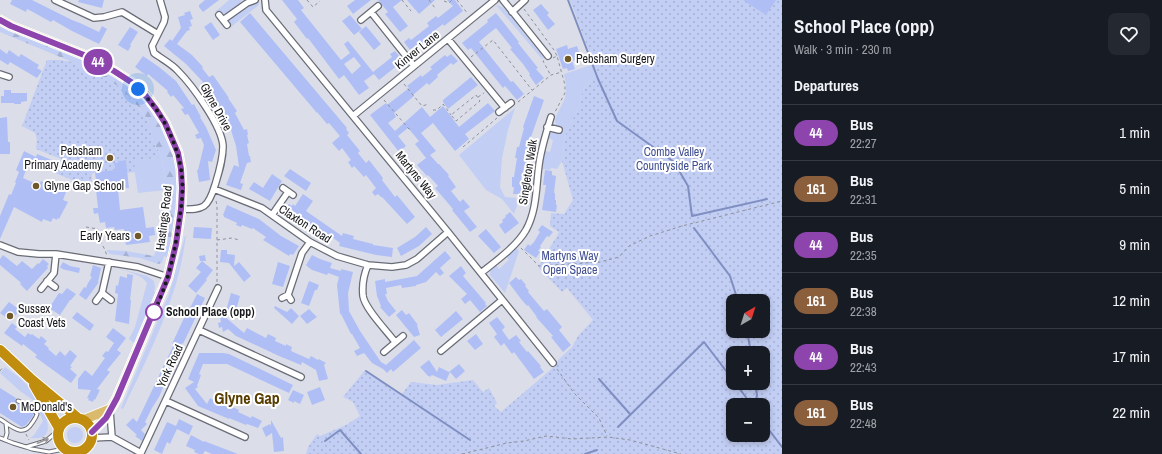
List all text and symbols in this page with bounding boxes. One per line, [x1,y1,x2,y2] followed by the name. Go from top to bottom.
[794,13,934,39] text: School Place (opp)
[1108,13,1150,55] button: heart
[391,27,443,73] street label: Kinver Lane
[794,41,891,58] text: Walk · 3 min · 230 m
[80,49,116,75] line badge: 44
[576,51,655,67] place label: Pebsham Surgery
[92,53,104,71] text: 44
[563,54,573,64] marker: Pebsham Surgery
[794,75,859,96] text: Departures
[128,79,148,99] your location
[196,80,236,134] street label: Glyne Drive
[850,114,873,135] text: Bus
[1119,122,1150,143] text: 1 min
[810,124,822,142] text: 44
[850,135,877,152] text: 22:27
[515,138,541,206] street label: Singleton Walk
[24,143,102,173] place label: Pebsham Primary Academy
[636,144,712,174] park label: Combe Valley Countryside Park
[392,148,440,202] street label: Martyns Way
[105,153,115,163] marker: Pebsham Primary Academy
[850,170,873,191] text: Bus
[44,178,124,194] place label: Glyne Gap School
[1119,178,1150,199] text: 5 min
[806,180,826,198] text: 161
[31,181,41,191] marker: Glyne Gap School
[152,185,176,251] street label: Hastings Road
[850,191,877,208] text: 22:31
[276,201,334,247] street label: Claxton Road
[850,226,873,247] text: Bus
[80,228,130,244] place label: Early Years
[133,231,143,241] marker: Early Years
[1119,234,1150,255] text: 9 min
[810,236,822,254] text: 44
[850,247,877,264] text: 22:35
[541,248,599,278] park label: Martyns Way Open Space
[850,282,873,303] text: Bus
[1112,290,1150,311] text: 12 min
[806,292,826,310] text: 161
[726,294,770,338] north arrow
[726,294,770,442] map controls
[18,301,66,331] place label: Sussex Coast Vets
[145,303,163,321] marker: School Place (opp)
[850,303,877,320] text: 22:38
[166,304,255,320] place label: School Place (opp)
[5,311,15,321] marker: Sussex Coast Vets
[850,338,873,359] text: Bus
[153,342,187,390] street label: York Road
[726,346,770,390] button: +
[1112,346,1150,367] text: 17 min
[810,348,822,366] text: 44
[850,359,877,376] text: 22:43
[214,387,280,409] district label: Glyne Gap
[850,394,873,415] text: Bus
[726,398,770,442] button: −
[21,399,72,415] place label: McDonald's
[8,402,18,412] marker: McDonald's
[1112,402,1150,423] text: 22 min
[806,404,826,422] text: 161
[850,415,877,432] text: 22:48
[37,437,49,444] one-way arrow

